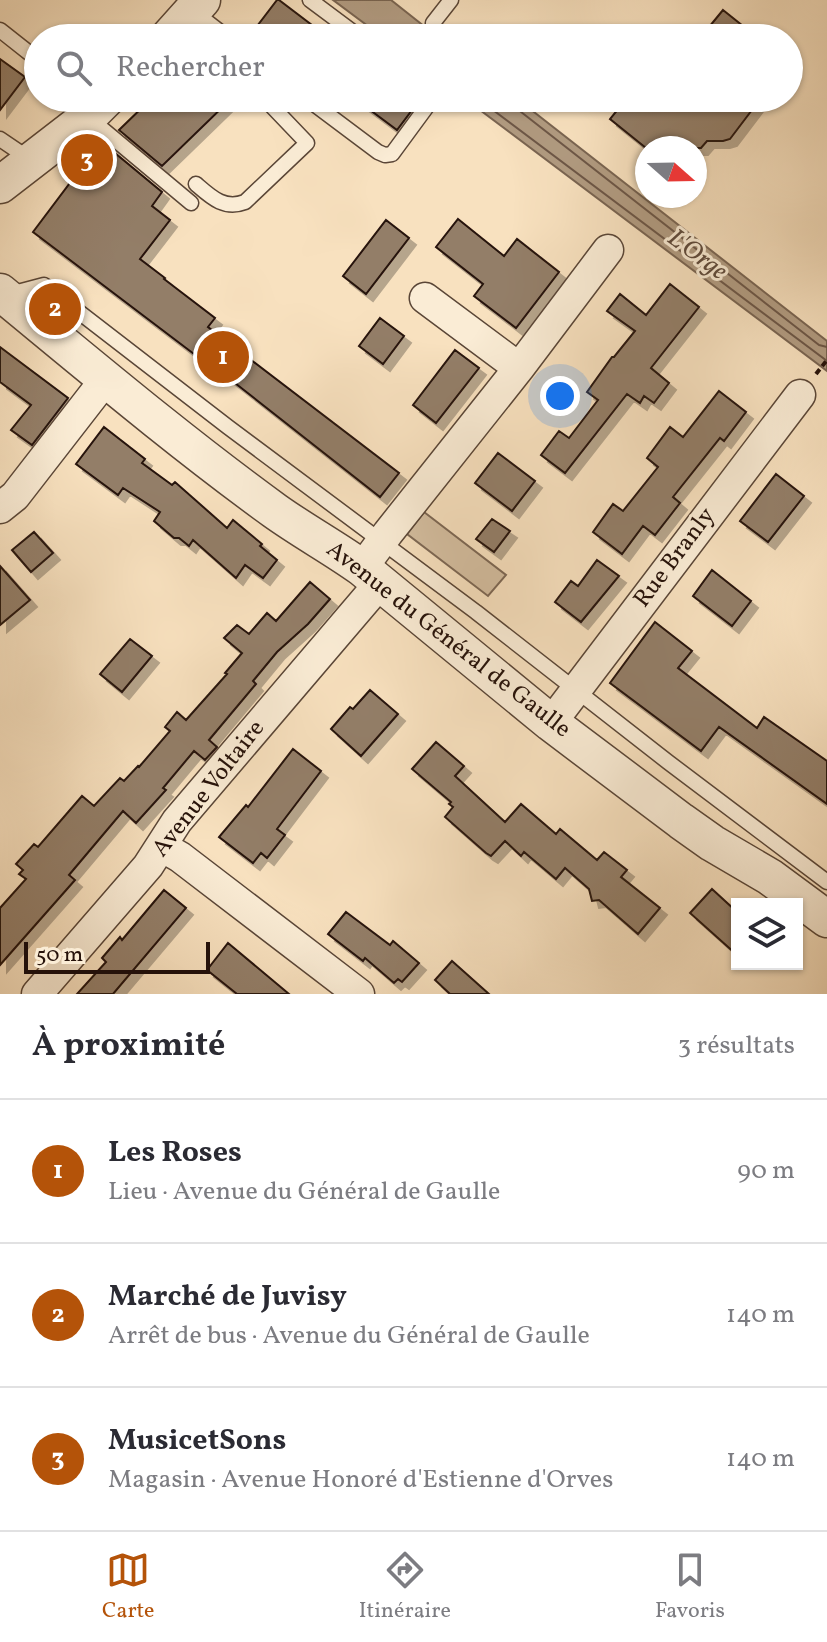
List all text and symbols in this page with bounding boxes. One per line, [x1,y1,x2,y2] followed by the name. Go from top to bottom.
[24,24,803,112] search box
[52,46,96,90] icon: search
[116,47,265,89] text: Rechercher
[61,130,113,190] pin: 3
[635,136,707,208] north arrow
[660,221,735,290] water label: L'Orge
[29,279,81,339] pin: 2
[197,327,249,387] pin: 1
[540,376,580,416] your location
[626,501,724,615] street label: Rue Branly
[318,534,578,746] street label: Avenue du Général de Gaulle
[145,713,273,865] street label: Avenue Voltaire
[731,898,803,970] map controls
[731,898,803,970] button: layers
[24,938,210,974] scale bar
[36,940,83,971] text: 50 m
[32,1023,225,1070] text: À proximité
[678,1028,795,1064] text: 3 résultats
[108,1132,242,1174] text: Les Roses
[53,1153,63,1189] text: 1
[737,1153,795,1189] text: 90 m
[108,1174,500,1210] text: Lieu · Avenue du Général de Gaulle
[108,1276,347,1318] text: Marché de Juvisy
[51,1297,65,1333] text: 2
[726,1297,795,1333] text: 140 m
[108,1318,590,1354] text: Arrêt de bus · Avenue du Général de Gaulle
[108,1420,286,1462] text: MusicetSons
[51,1441,65,1477] text: 3
[726,1441,795,1477] text: 140 m
[108,1462,613,1498] text: Magasin · Avenue Honoré d'Estienne d'Orves
[102,1548,155,1627] tab: Carte
[359,1548,451,1627] tab: Itinéraire
[655,1548,725,1627] tab: Favoris

